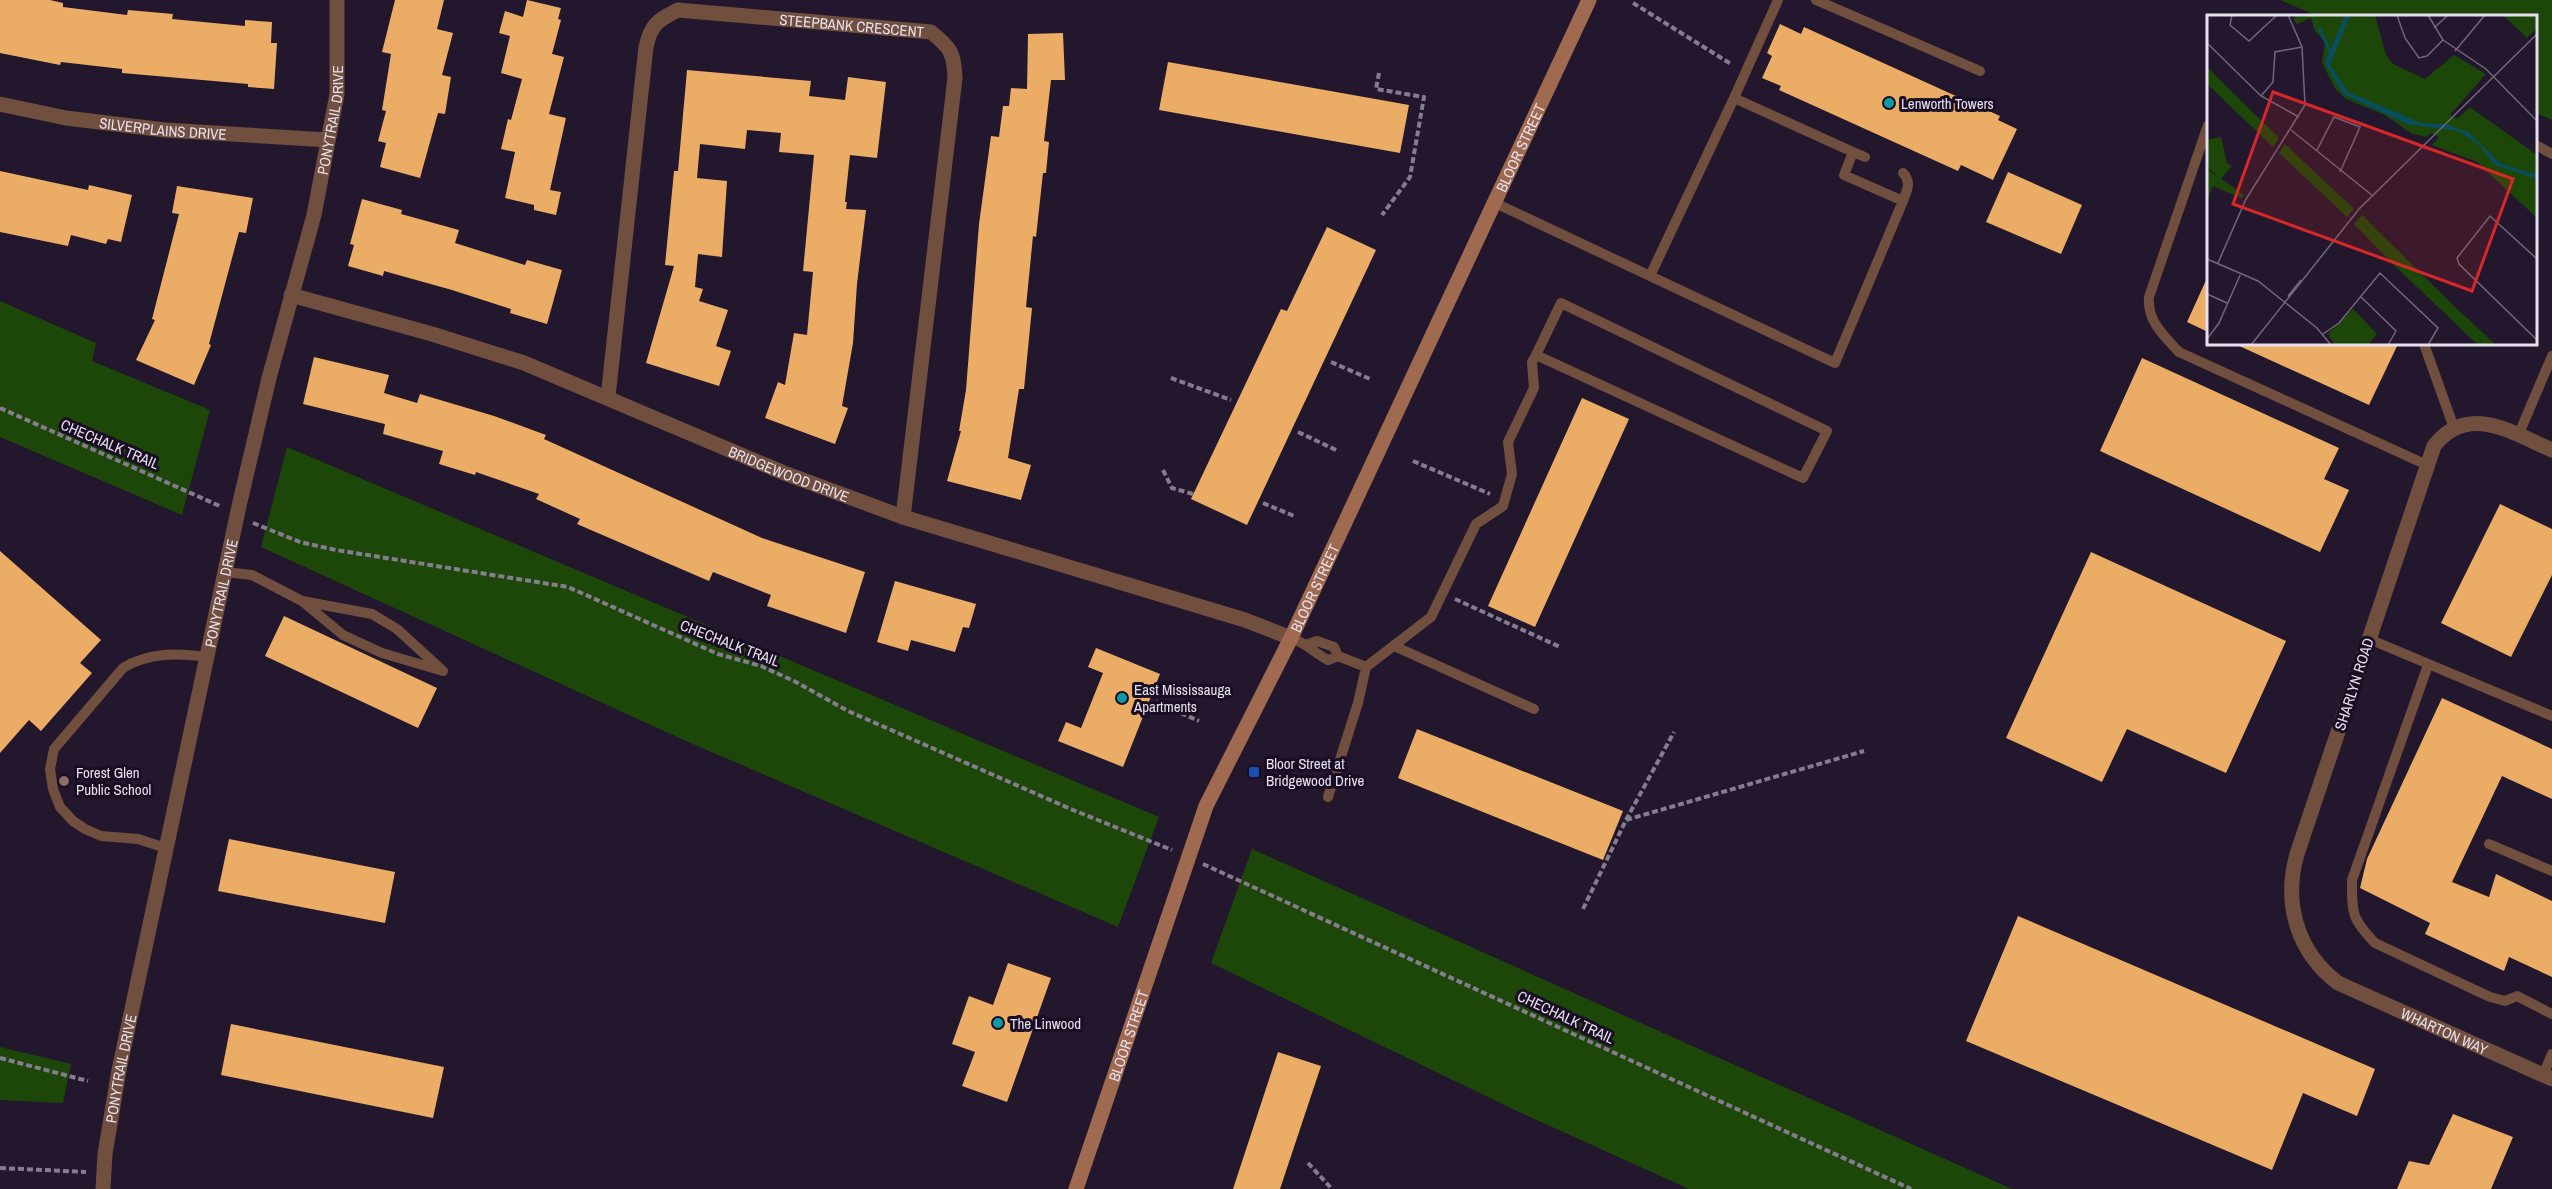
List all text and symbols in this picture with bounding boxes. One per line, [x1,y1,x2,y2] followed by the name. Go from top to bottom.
[779,8,925,42] street label: STEEPBANK CRESCENT
[2207,15,2537,345] inset map
[311,65,348,176] street label: PONYTRAIL DRIVE
[1901,93,1994,114] place label: Lenworth Towers
[1882,96,1896,110] marker: Lenworth Towers
[1490,100,1550,195] street label: BLOOR STREET
[98,112,227,144] street label: SILVERPLAINS DRIVE
[58,414,163,474] street label: CHECHALK TRAIL
[726,440,852,507] street label: BRIDGEWOOD DRIVE
[199,537,242,649] street label: PONYTRAIL DRIVE
[1285,540,1344,635] street label: BLOOR STREET
[677,614,783,672] street label: CHECHALK TRAIL
[2329,635,2379,733] street label: SHARLYN ROAD
[1133,679,1231,717] place label: East Mississauga Apartments
[1115,691,1129,705] marker: East Mississauga Apartments
[1266,753,1365,791] place label: Bloor Street at Bridgewood Drive
[76,762,151,800] place label: Forest Glen Public School
[1247,765,1261,779] marker: Bloor Street at Bridgewood Drive
[57,774,71,788] marker: Forest Glen Public School
[1514,985,1618,1049] street label: CHECHALK TRAIL
[1103,987,1153,1084] street label: BLOOR STREET
[2398,1002,2492,1060] street label: WHARTON WAY
[100,1012,141,1124] street label: PONYTRAIL DRIVE
[1010,1013,1081,1034] place label: The Linwood
[991,1016,1005,1030] marker: The Linwood

